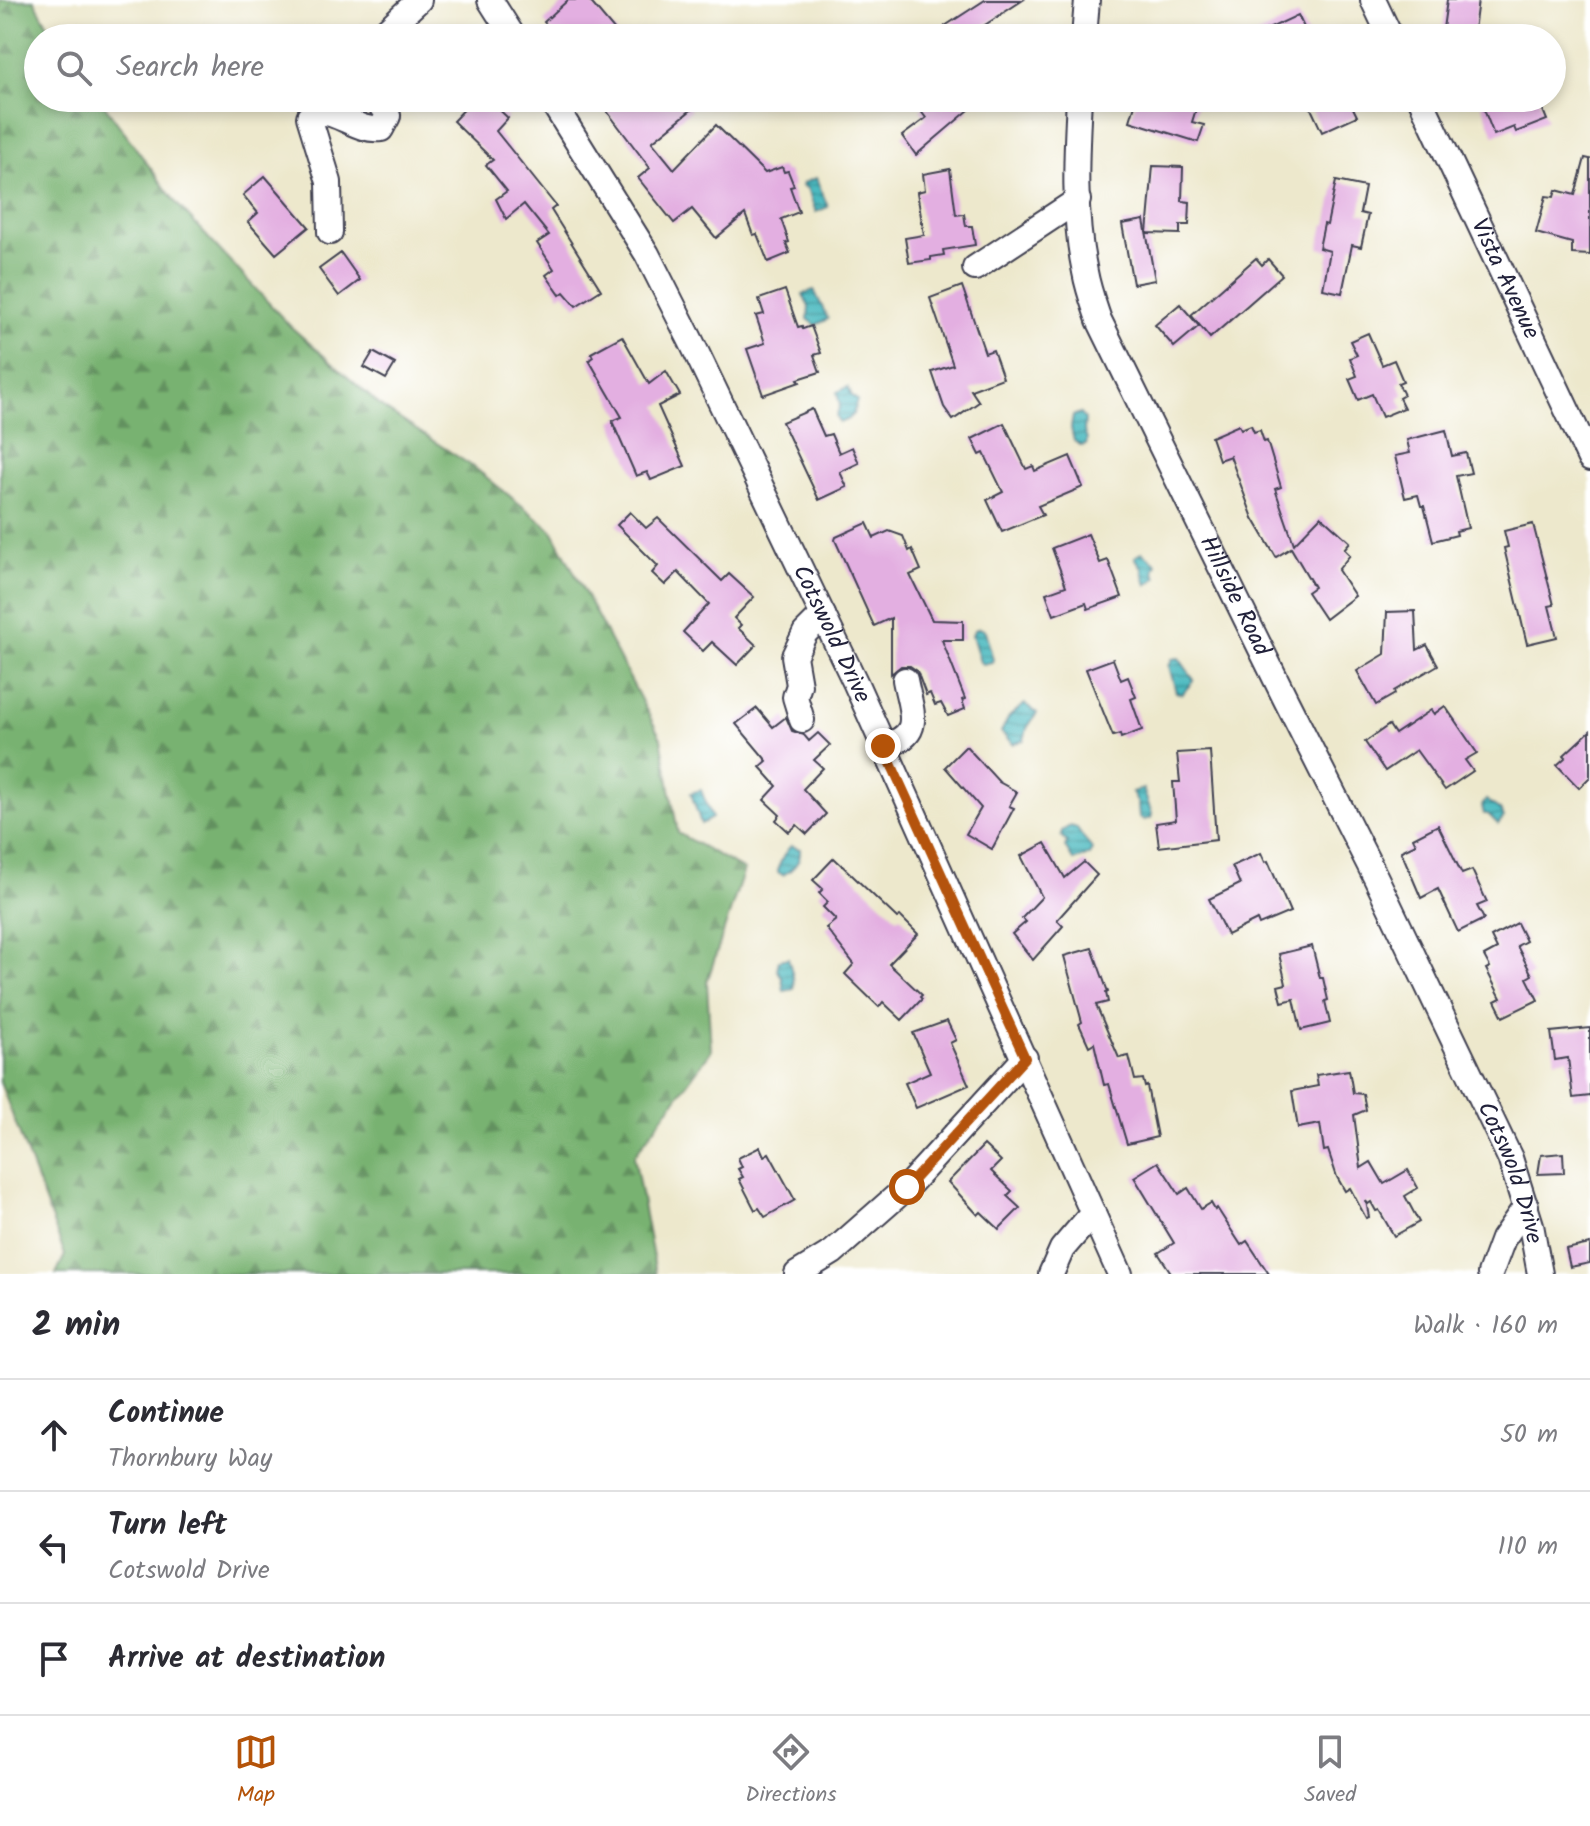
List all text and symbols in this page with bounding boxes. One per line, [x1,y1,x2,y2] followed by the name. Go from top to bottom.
[24,24,1566,112] search box
[116,44,264,92] text: Search here
[52,46,96,90] icon: search
[1460,212,1551,346] street label: Vista Avenue
[1188,529,1281,664] street label: Hillside Road
[782,558,882,709] street label: Cotswold Drive
[865,728,901,764] route end
[1466,1095,1554,1247] street label: Cotswold Drive
[889,1169,925,1205] route start
[32,1299,120,1353] text: 2 min
[1413,1305,1558,1347] text: Walk · 160 m
[108,1390,224,1438] text: Continue
[32,1413,76,1457] icon: ahead
[1500,1414,1558,1456] text: 50 m
[108,1438,272,1480] text: Thornbury Way
[108,1502,227,1550] text: Turn left
[32,1525,76,1569] icon: left
[1498,1526,1558,1568] text: 110 m
[108,1550,270,1592] text: Cotswold Drive
[108,1635,385,1683] text: Arrive at destination
[32,1637,76,1681] icon: arrive
[234,1730,278,1813] tab: Map
[745,1730,837,1813] tab: Directions
[1304,1730,1356,1813] tab: Saved

